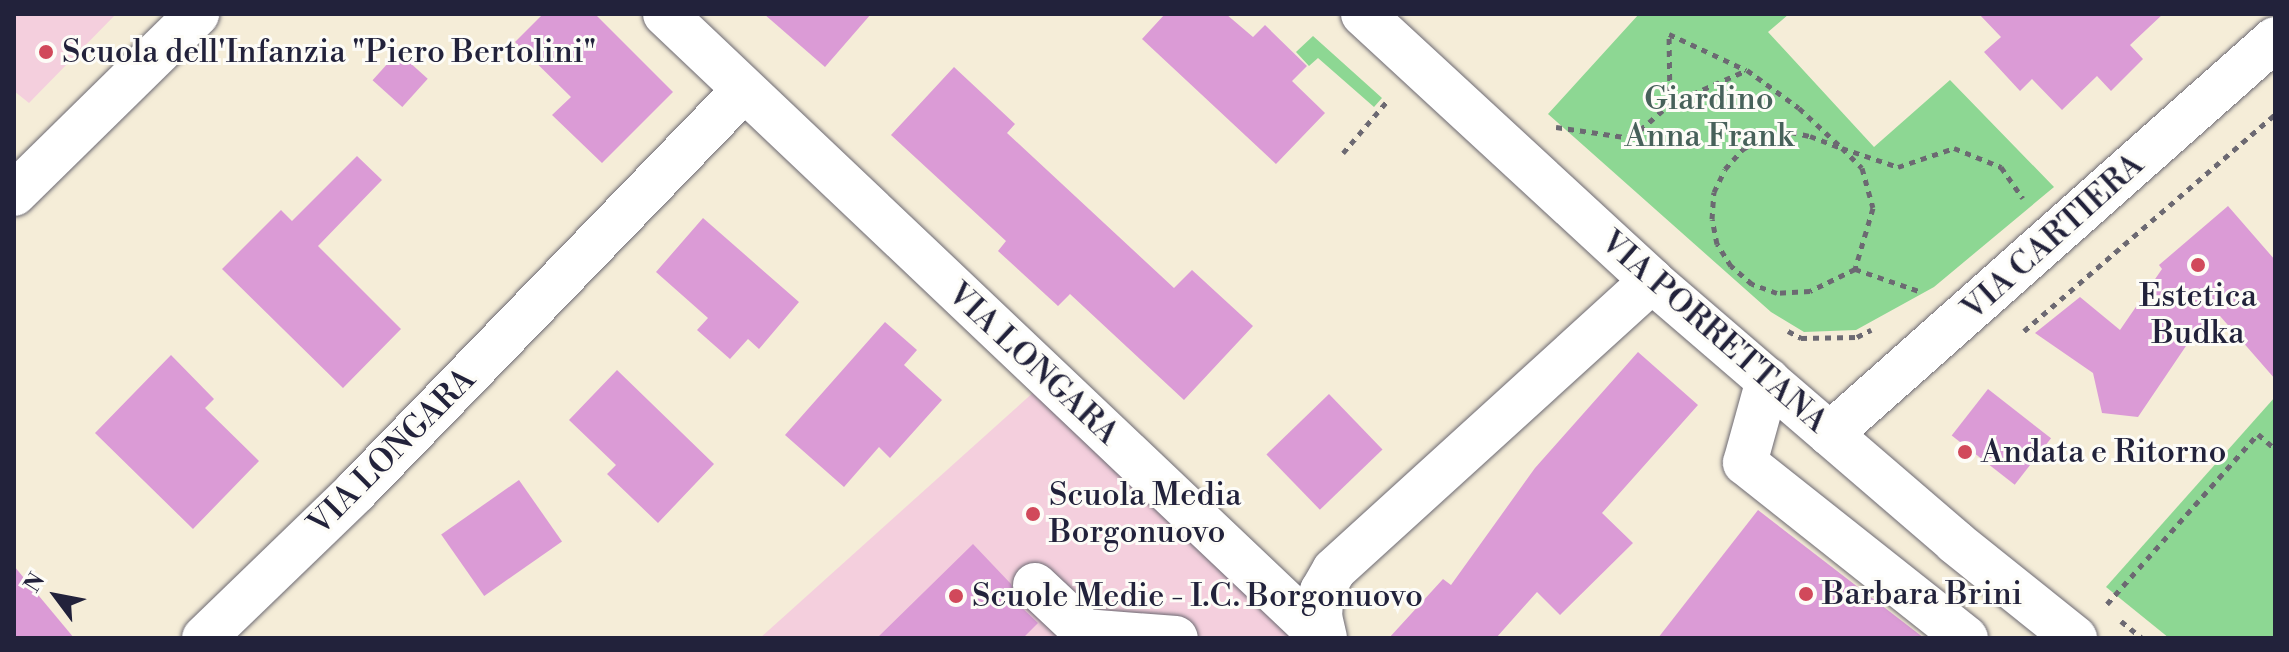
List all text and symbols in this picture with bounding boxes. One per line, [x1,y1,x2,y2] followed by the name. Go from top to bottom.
[62,33,596,71] place label: Scuola dell'Infanzia "Piero Bertolini"
[37,43,55,61] marker: Scuola dell'Infanzia "Piero Bertolini"
[1624,81,1794,156] park label: Giardino Anna Frank
[1954,146,2152,328] street label: VIA CARTIERA
[1593,223,1835,441] street label: VIA PORRETTANA
[2189,256,2207,274] marker: Estetica Budka
[939,275,1127,453] street label: VIA LONGARA
[2139,278,2257,353] place label: Estetica Budka
[301,361,483,543] street label: VIA LONGARA
[1981,433,2226,471] place label: Andata e Ritorno
[1956,443,1974,461] marker: Andata e Ritorno
[1049,477,1241,552] place label: Scuola Media Borgonuovo
[1024,505,1042,523] marker: Scuola Media Borgonuovo
[16,556,96,636] north arrow
[19,568,51,598] text: N
[1822,575,2022,613] place label: Barbara Brini
[972,577,1423,615] place label: Scuole Medie - I.C. Borgonuovo
[1797,585,1815,603] marker: Barbara Brini
[947,587,965,605] marker: Scuole Medie - I.C. Borgonuovo

